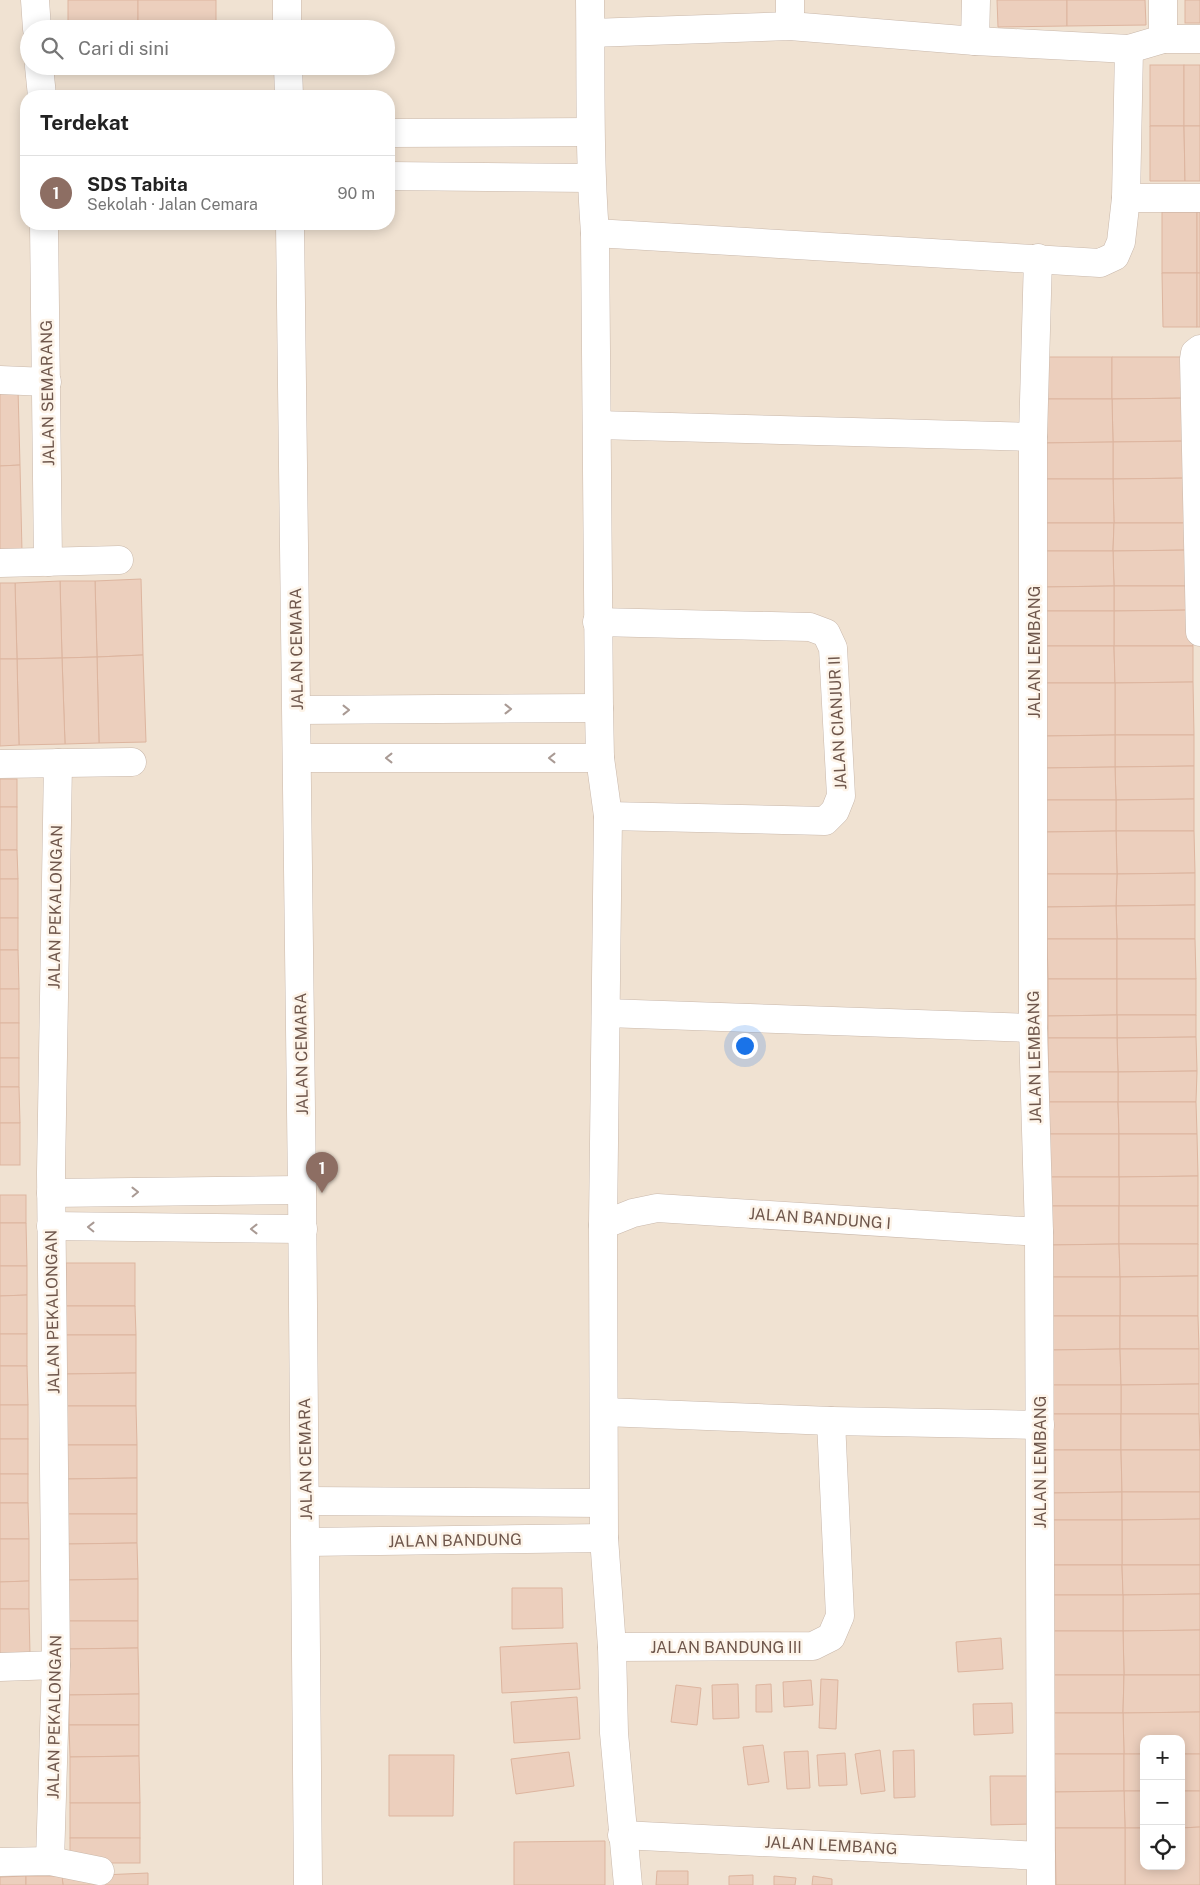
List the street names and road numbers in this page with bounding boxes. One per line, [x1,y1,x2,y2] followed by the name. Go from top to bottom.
[37,320,58,466] street label: JALAN SEMARANG
[1025,585,1044,719] street label: JALAN LEMBANG
[286,588,307,710] street label: JALAN CEMARA
[825,656,850,790] street label: JALAN CIANJUR II
[45,825,66,989] street label: JALAN PEKALONGAN
[1024,990,1045,1124] street label: JALAN LEMBANG
[291,993,312,1115] street label: JALAN CEMARA
[748,1204,892,1233] street label: JALAN BANDUNG I
[42,1230,63,1394] street label: JALAN PEKALONGAN
[1031,1395,1050,1529] street label: JALAN LEMBANG
[295,1398,316,1520] street label: JALAN CEMARA
[388,1530,522,1551] street label: JALAN BANDUNG
[44,1635,65,1799] street label: JALAN PEKALONGAN
[650,1638,802,1657] street label: JALAN BANDUNG III
[764,1833,898,1858] street label: JALAN LEMBANG

